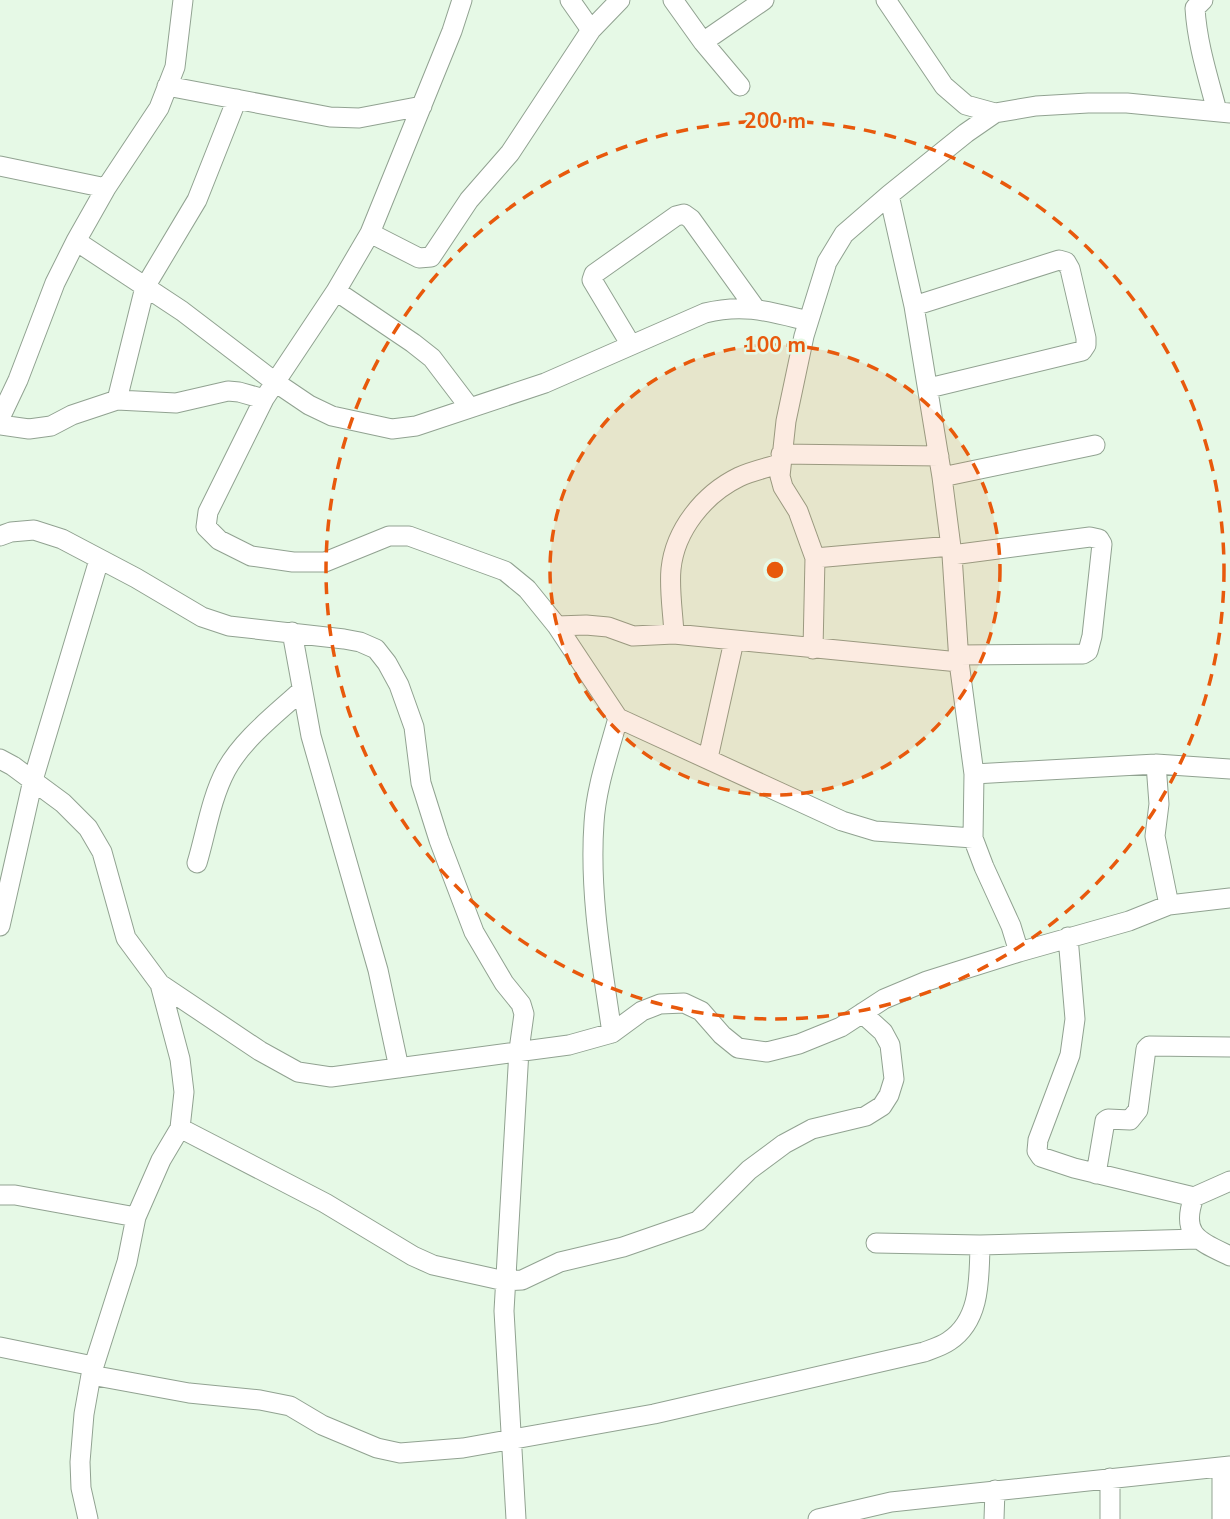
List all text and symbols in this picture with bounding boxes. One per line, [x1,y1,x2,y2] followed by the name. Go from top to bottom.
[744,107,806,135] text: 200 m
[744,331,806,359] text: 100 m
[763,558,787,582] centre of rings

